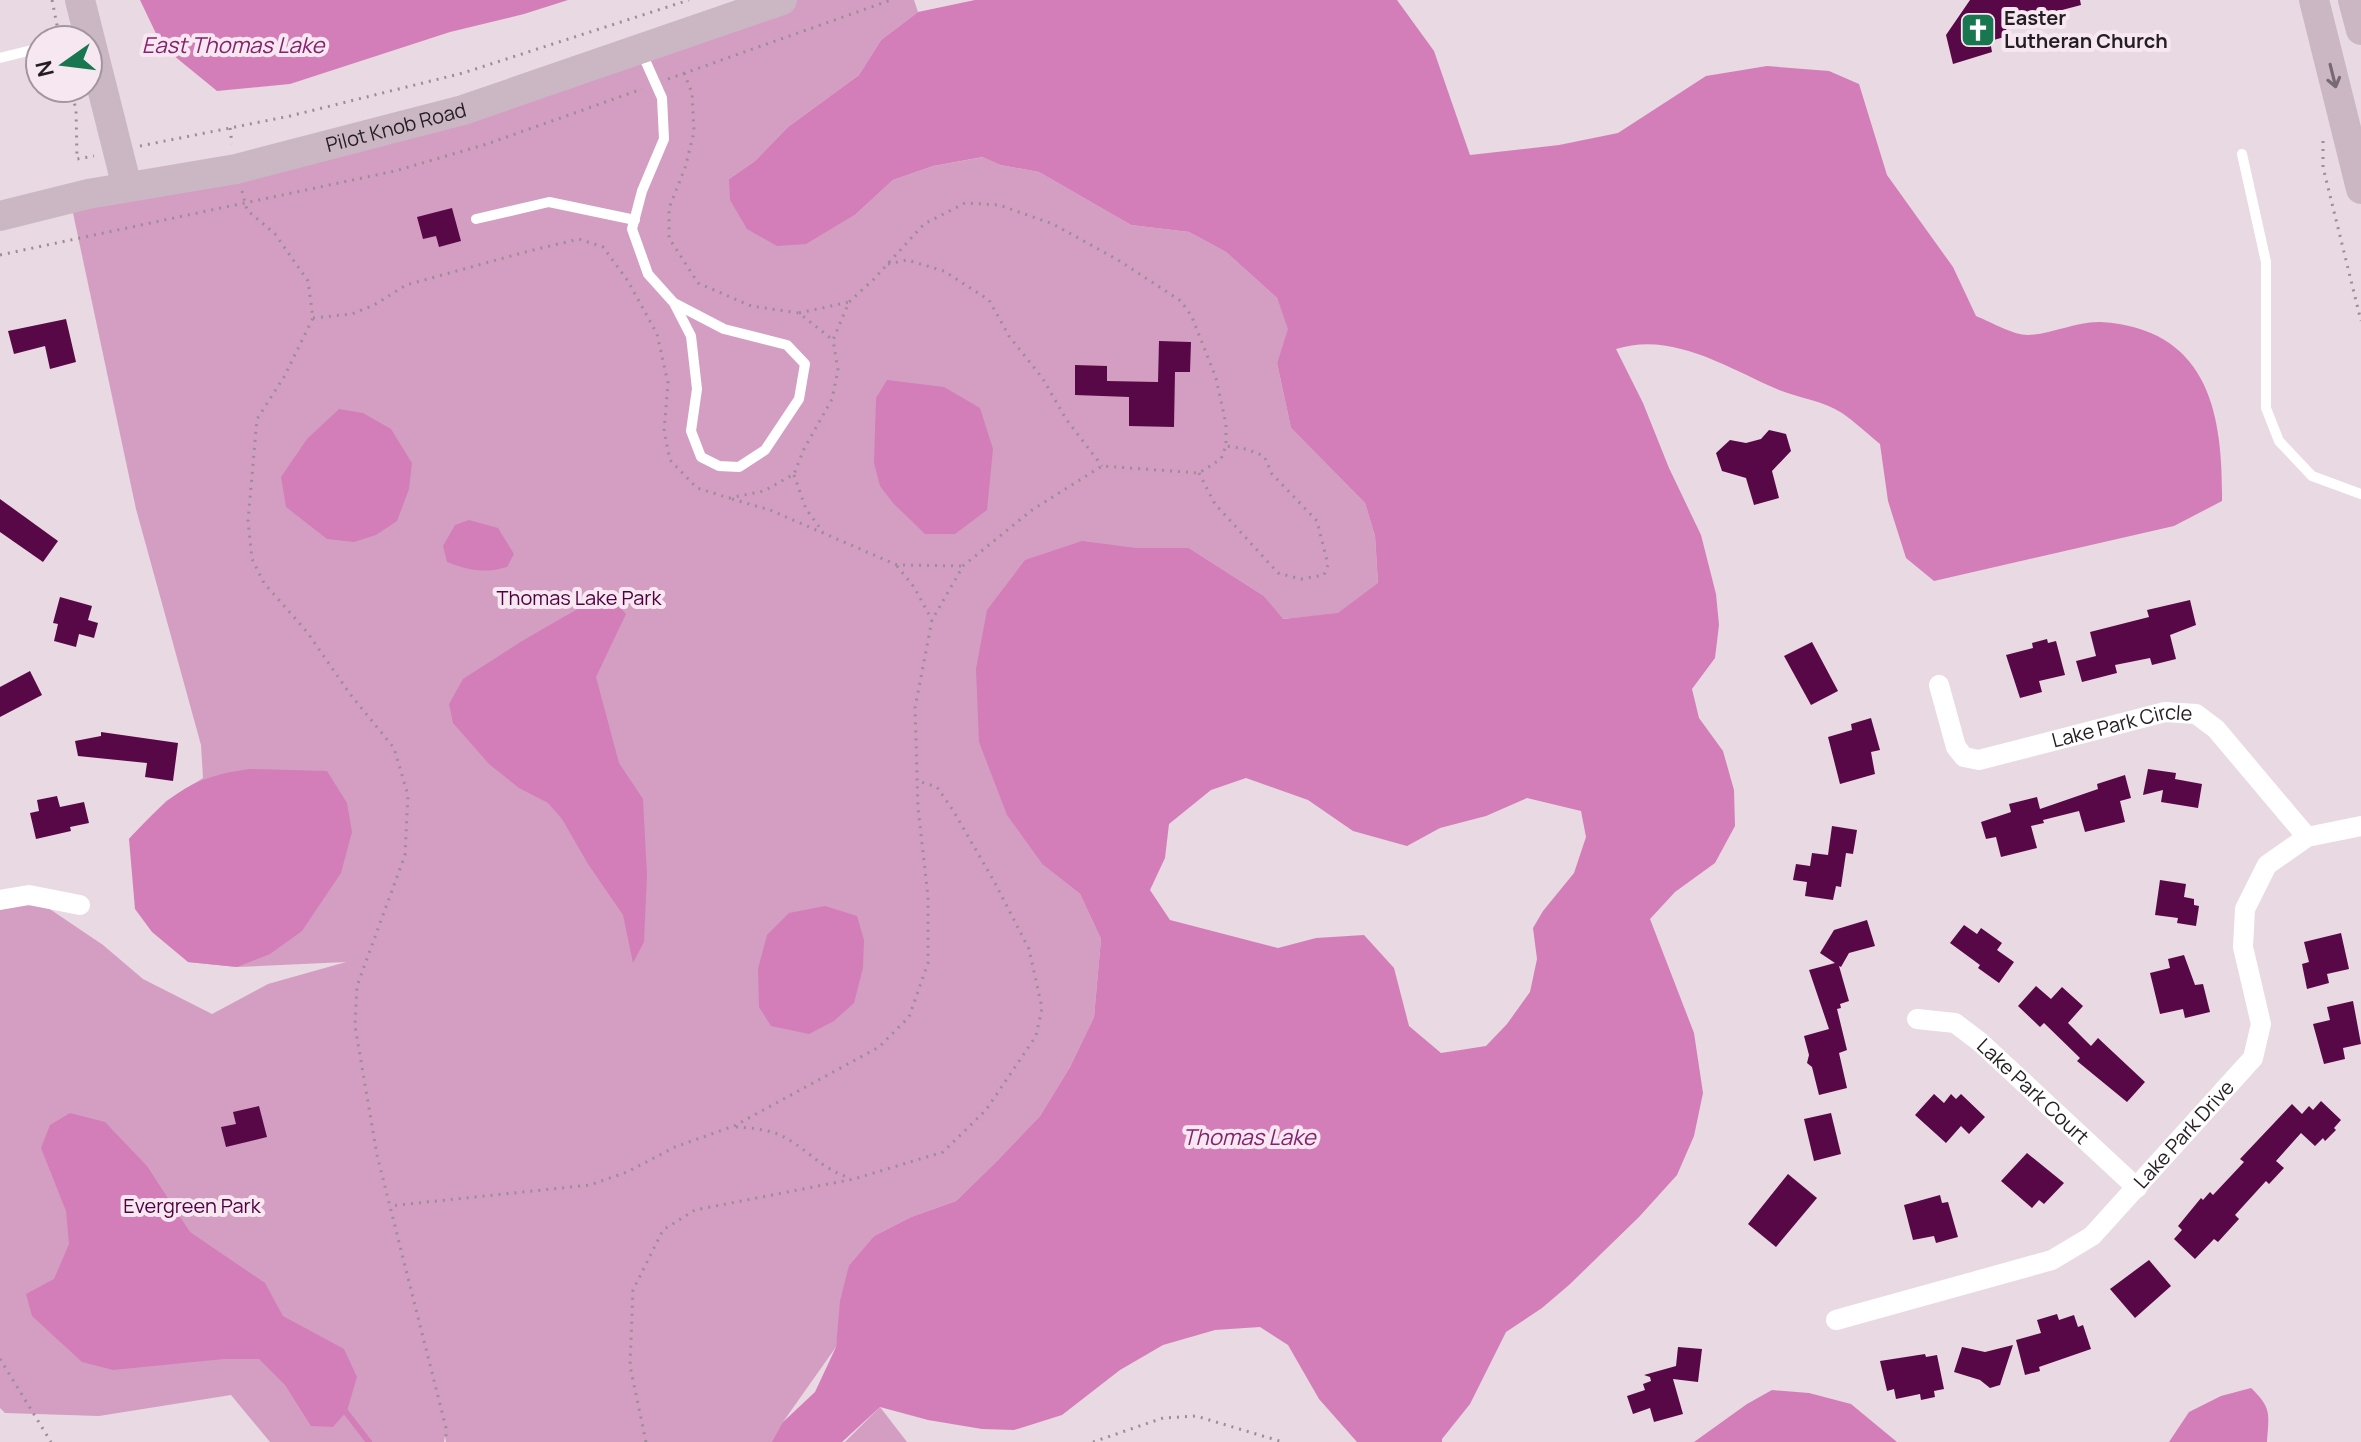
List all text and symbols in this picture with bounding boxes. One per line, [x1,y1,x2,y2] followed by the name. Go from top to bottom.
[2004,4,2168,54] place label: Easter Lutheran Church
[1959,11,1997,49] church icon: Easter Lutheran Church
[24,24,104,104] north arrow
[142,30,325,60] water label: East Thomas Lake
[28,58,61,80] text: N
[2326,62,2341,88] one-way arrow
[323,96,469,158] street label: Pilot Knob Road
[497,584,662,611] park label: Thomas Lake Park
[2049,698,2193,754] street label: Lake Park Circle
[1971,1032,2095,1150] street label: Lake Park Court
[2128,1074,2240,1194] street label: Lake Park Drive
[1182,1122,1317,1152] water label: Thomas Lake
[123,1192,262,1219] park label: Evergreen Park

